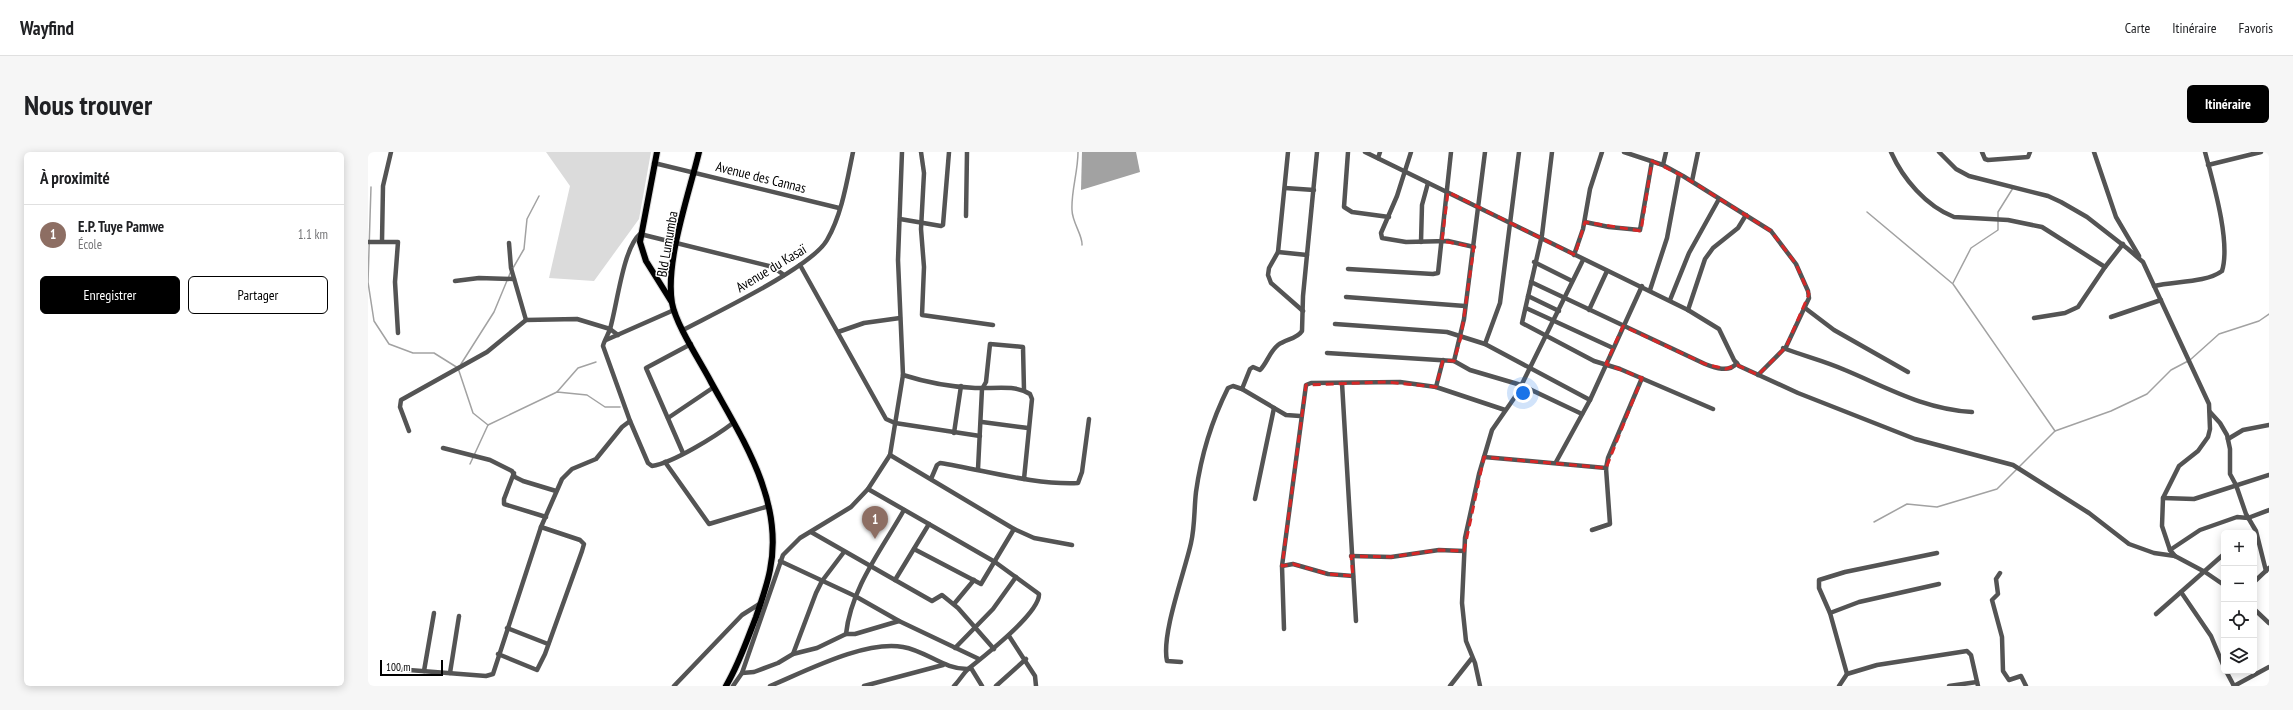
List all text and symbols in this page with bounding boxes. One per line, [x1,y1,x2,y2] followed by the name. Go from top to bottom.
[20,16,74,40] text: Wayfind
[2125,19,2150,37] text: Carte
[2172,19,2217,37] text: Itinéraire
[2239,19,2273,37] text: Favoris
[2187,85,2269,123] button: Itinéraire
[24,86,152,123] text: Nous trouver
[714,157,808,197] street label: Avenue des Cannas
[40,167,110,189] text: À proximité
[652,210,682,278] street label: Bld Lumumba
[78,217,164,236] text: E.P. Tuye Pamwe
[50,226,56,243] text: 1
[298,226,328,243] text: 1.1 km
[78,236,102,253] text: École
[732,239,810,296] street label: Avenue du Kasaï
[40,276,180,314] button: Enregistrer
[188,276,328,314] button: Partager
[1513,383,1533,403] your location
[862,506,888,539] pin: 1
[2221,530,2257,674] map controls
[2221,530,2257,566] button: +
[2221,566,2257,602] button: −
[2221,602,2257,638] button: locate
[2221,638,2257,674] button: layers
[380,658,443,677] scale bar
[386,660,410,674] text: 100 m

